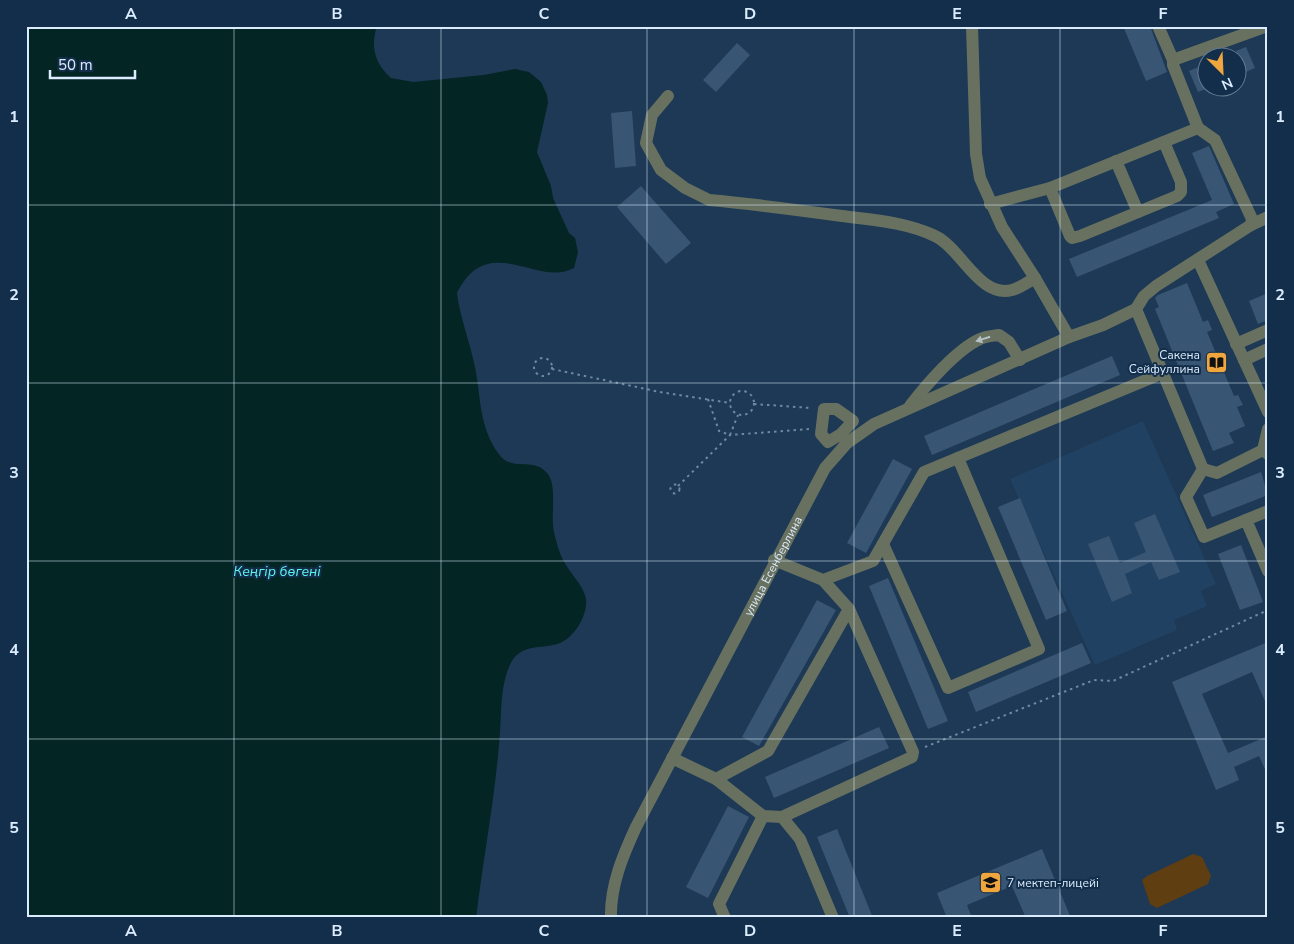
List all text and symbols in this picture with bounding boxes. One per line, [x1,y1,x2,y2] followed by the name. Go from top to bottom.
[125,3,137,25] text: A
[331,3,343,25] text: B
[539,3,550,25] text: C
[744,3,756,25] text: D
[952,3,962,25] text: E
[1159,3,1168,25] text: F
[50,48,135,80] scale bar
[1196,48,1246,98] north arrow
[58,55,93,75] text: 50 m
[1218,73,1236,94] text: N
[9,106,19,128] text: 1
[1275,106,1285,128] text: 1
[9,284,19,306] text: 2
[1275,284,1285,306] text: 2
[976,336,991,344] one-way arrow
[1129,347,1200,377] place label: Сакена Сейфуллина
[1204,350,1228,374] library icon: Сакена Сейфуллина
[9,462,19,484] text: 3
[1275,462,1285,484] text: 3
[740,514,806,619] street label: улица Есенберлина
[233,562,321,581] water label: Кеңгір бөгені
[9,639,19,661] text: 4
[1275,639,1285,661] text: 4
[9,817,19,839] text: 5
[1275,817,1285,839] text: 5
[979,871,1003,895] school or university icon: 7 мектеп-лицейі
[1007,875,1099,891] place label: 7 мектеп-лицейі
[125,920,137,942] text: A
[331,920,343,942] text: B
[539,920,550,942] text: C
[744,920,756,942] text: D
[952,920,962,942] text: E
[1159,920,1168,942] text: F

